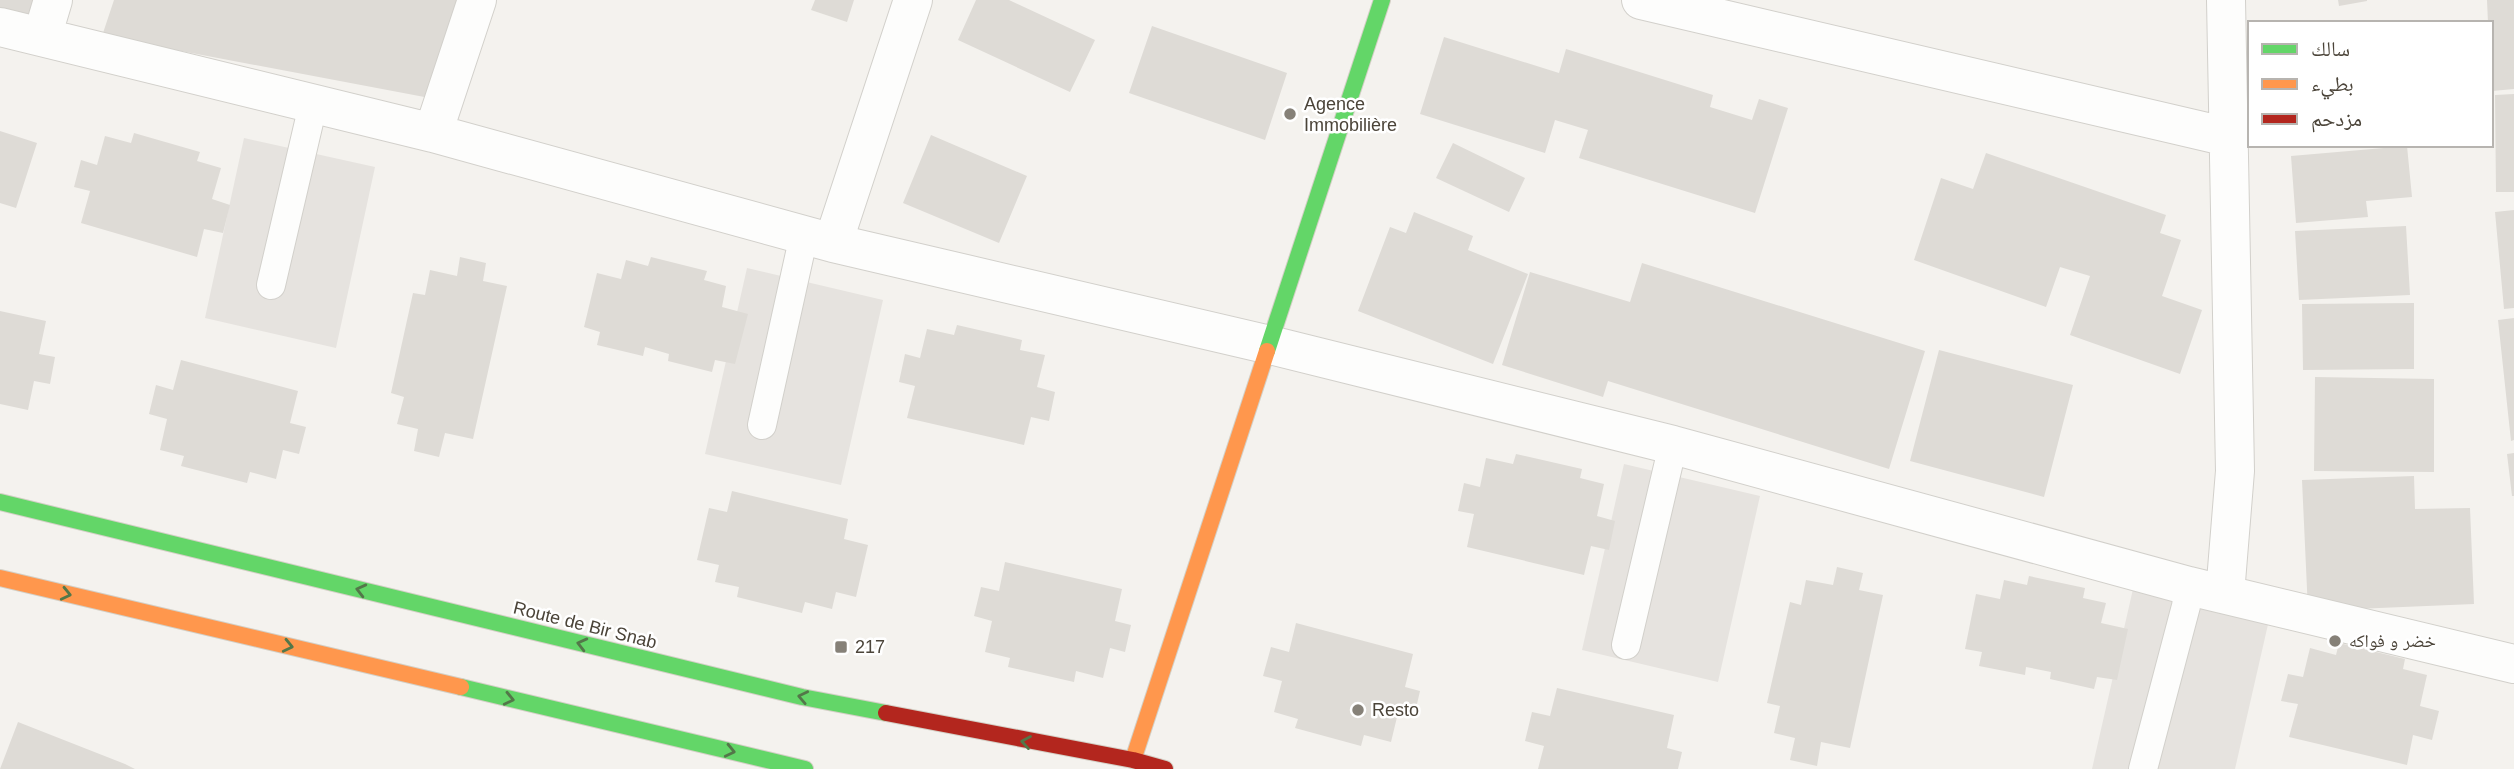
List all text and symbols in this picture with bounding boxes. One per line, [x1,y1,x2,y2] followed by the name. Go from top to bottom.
[2248,21,2493,147] legend
[2311,37,2350,60] text: سالك
[2311,72,2354,100] text: بطيء
[1304,94,1397,135] place label: Agence Immobilière
[1282,106,1298,122] marker: Agence Immobilière
[2311,107,2362,133] text: مزدحم
[355,584,367,598] one-way arrow
[60,585,72,600] one-way arrow
[511,598,659,652] street label: Route de Bir Snab
[2349,631,2436,651] place label: خضر و فواكه
[2327,633,2343,649] marker: خضر و فواكه
[855,637,885,657] place label: 217
[282,638,294,652] one-way arrow
[576,638,588,652] one-way arrow
[833,639,849,655] marker: 217
[503,691,515,705] one-way arrow
[797,691,809,706] one-way arrow
[1372,700,1419,720] place label: Resto
[1350,702,1366,718] marker: Resto
[1020,735,1032,750] one-way arrow
[724,743,736,757] one-way arrow

